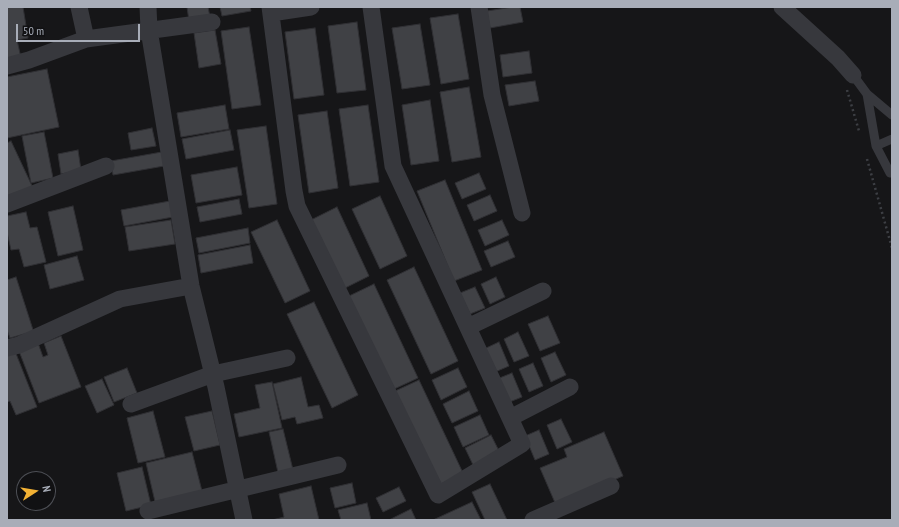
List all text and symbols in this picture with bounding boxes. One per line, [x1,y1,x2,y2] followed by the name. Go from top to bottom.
[18,16,142,42] scale bar
[23,23,44,38] text: 50 m
[16,471,56,511] north arrow
[39,484,54,493] text: N

